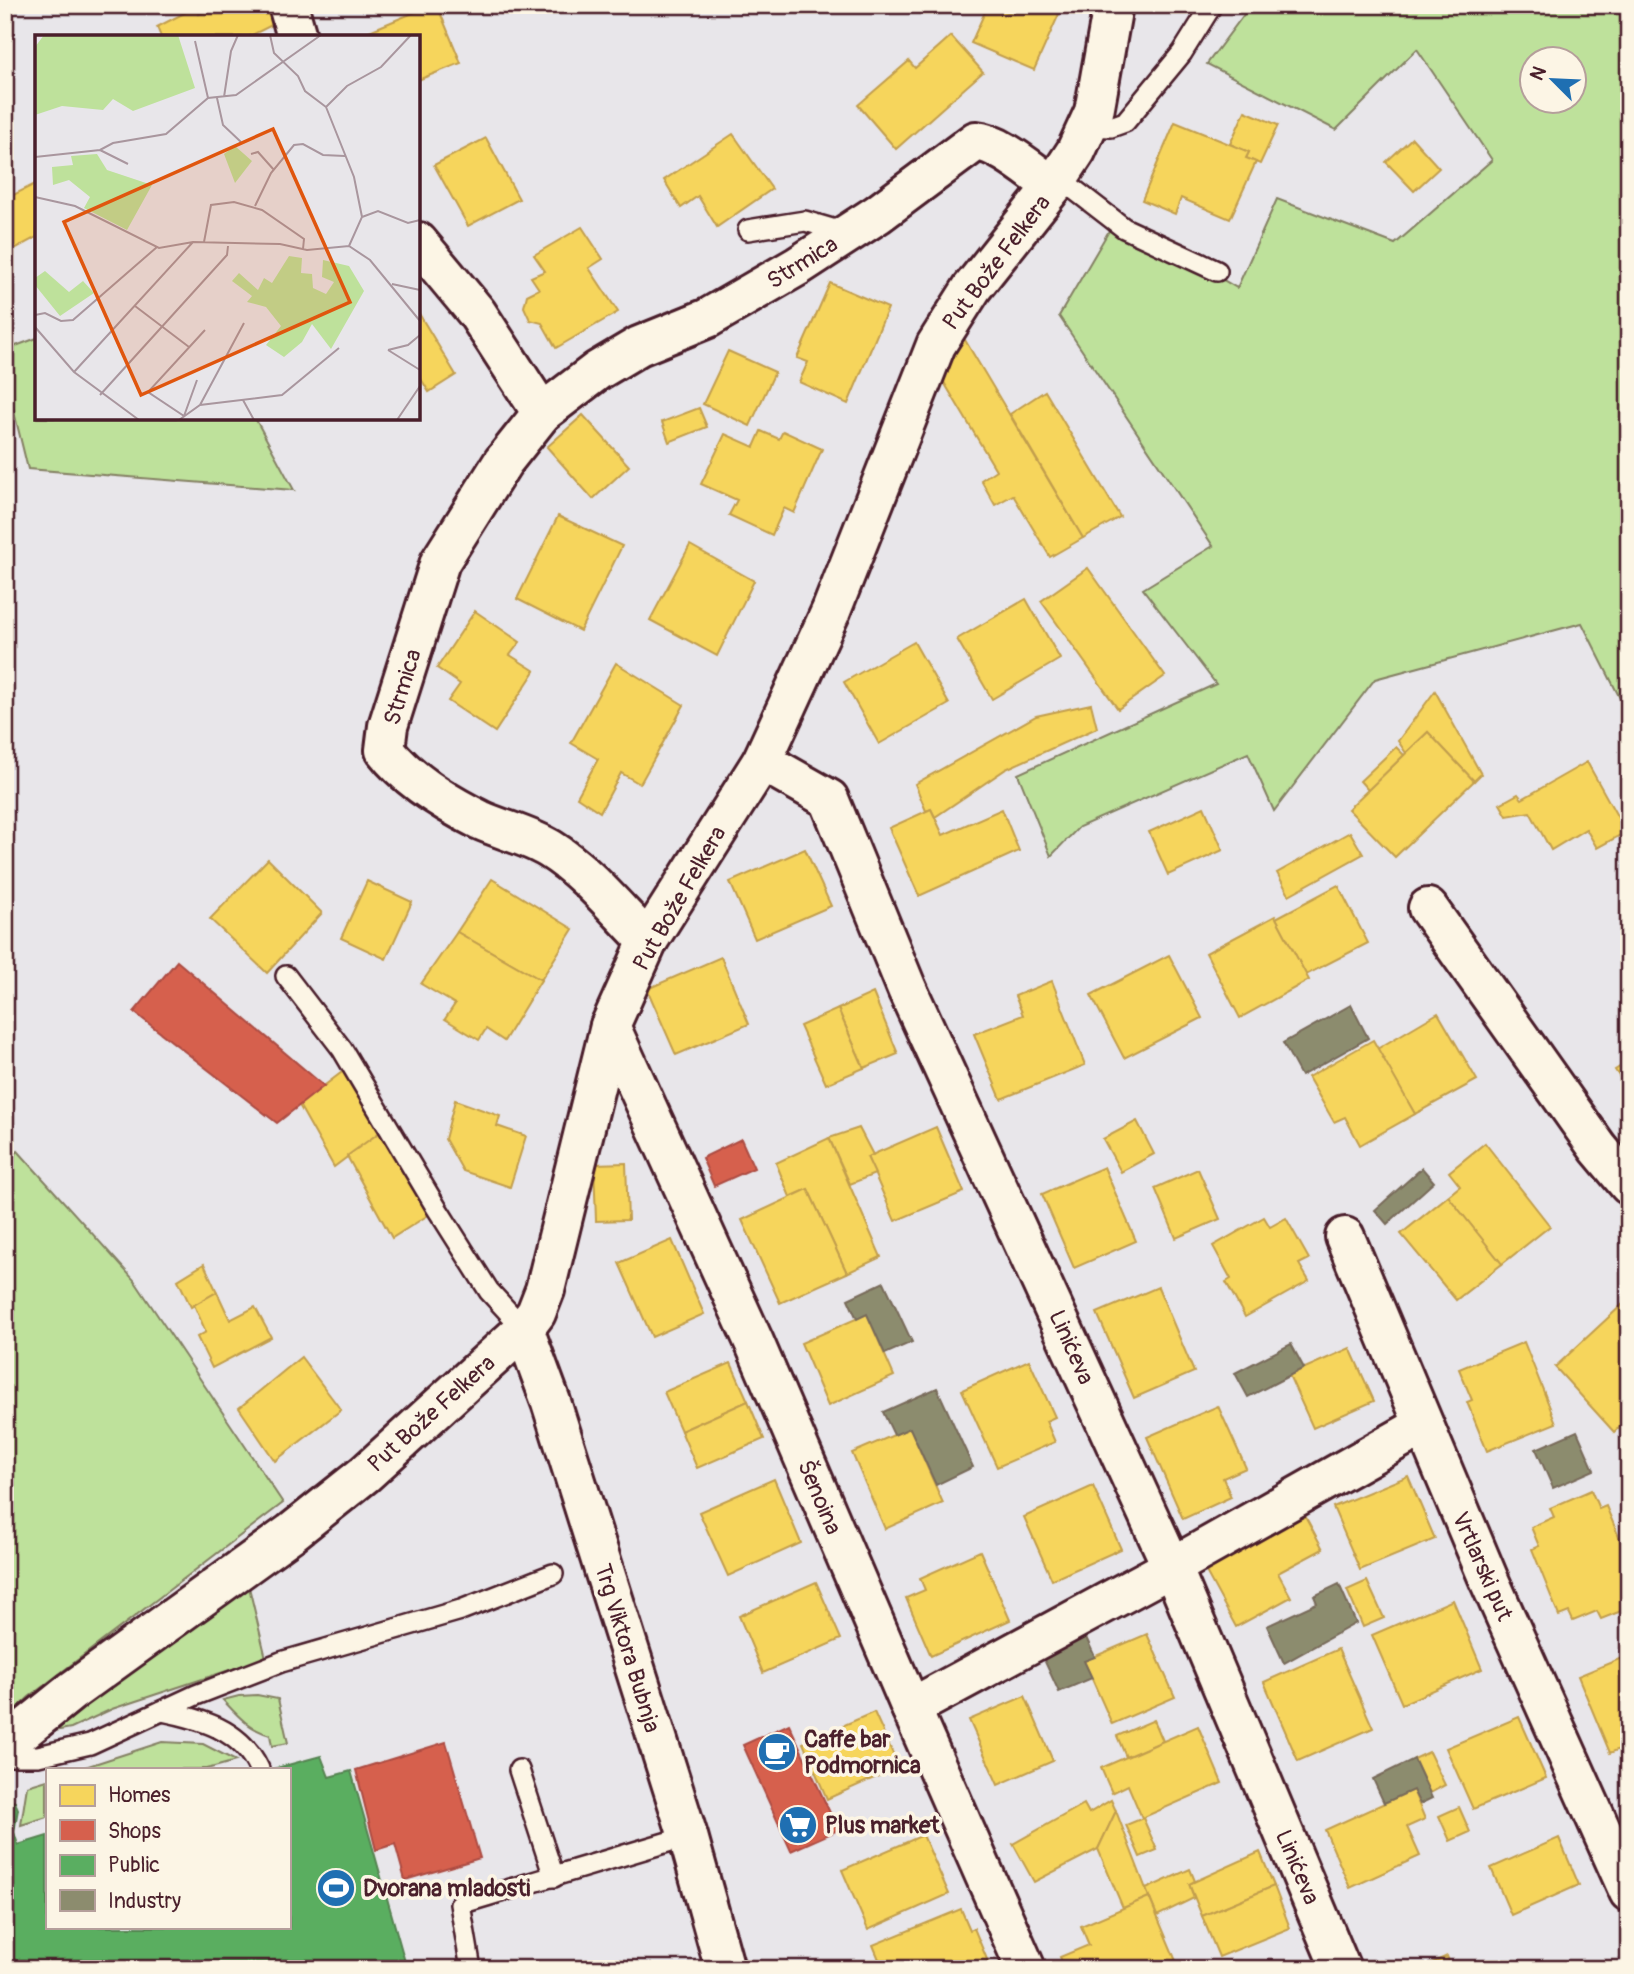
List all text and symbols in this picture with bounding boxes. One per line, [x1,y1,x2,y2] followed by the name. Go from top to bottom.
[35,35,420,420] inset map
[1518,46,1588,116] north arrow
[1525,63,1552,84] text: N
[936,189,1057,336] street label: Put Bože Felkera
[762,230,843,295] street label: Strmica
[377,646,428,729] street label: Strmica
[626,821,732,976] street label: Put Bože Felkera
[1042,1306,1101,1389] street label: Linićeva
[361,1348,501,1478] street label: Put Bože Felkera
[791,1455,849,1539] street label: Šenoina
[1446,1507,1520,1626] street label: Vrtlarski put
[588,1560,667,1736] street label: Trg Viktora Bubnja
[804,1725,921,1780] place label: Caffe bar Podmornica
[756,1731,798,1773] cafe icon: Caffe bar Podmornica
[46,1768,290,1928] legend
[108,1782,171,1809] text: Homes
[777,1804,819,1846] supermarket icon: Plus market
[825,1811,940,1840] place label: Plus market
[108,1818,161,1845] text: Shops
[1269,1826,1326,1909] street label: Linićeva
[108,1852,160,1879] text: Public
[315,1867,357,1909] sports icon: Dvorana mladosti
[363,1874,530,1903] place label: Dvorana mladosti
[108,1888,181,1915] text: Industry

